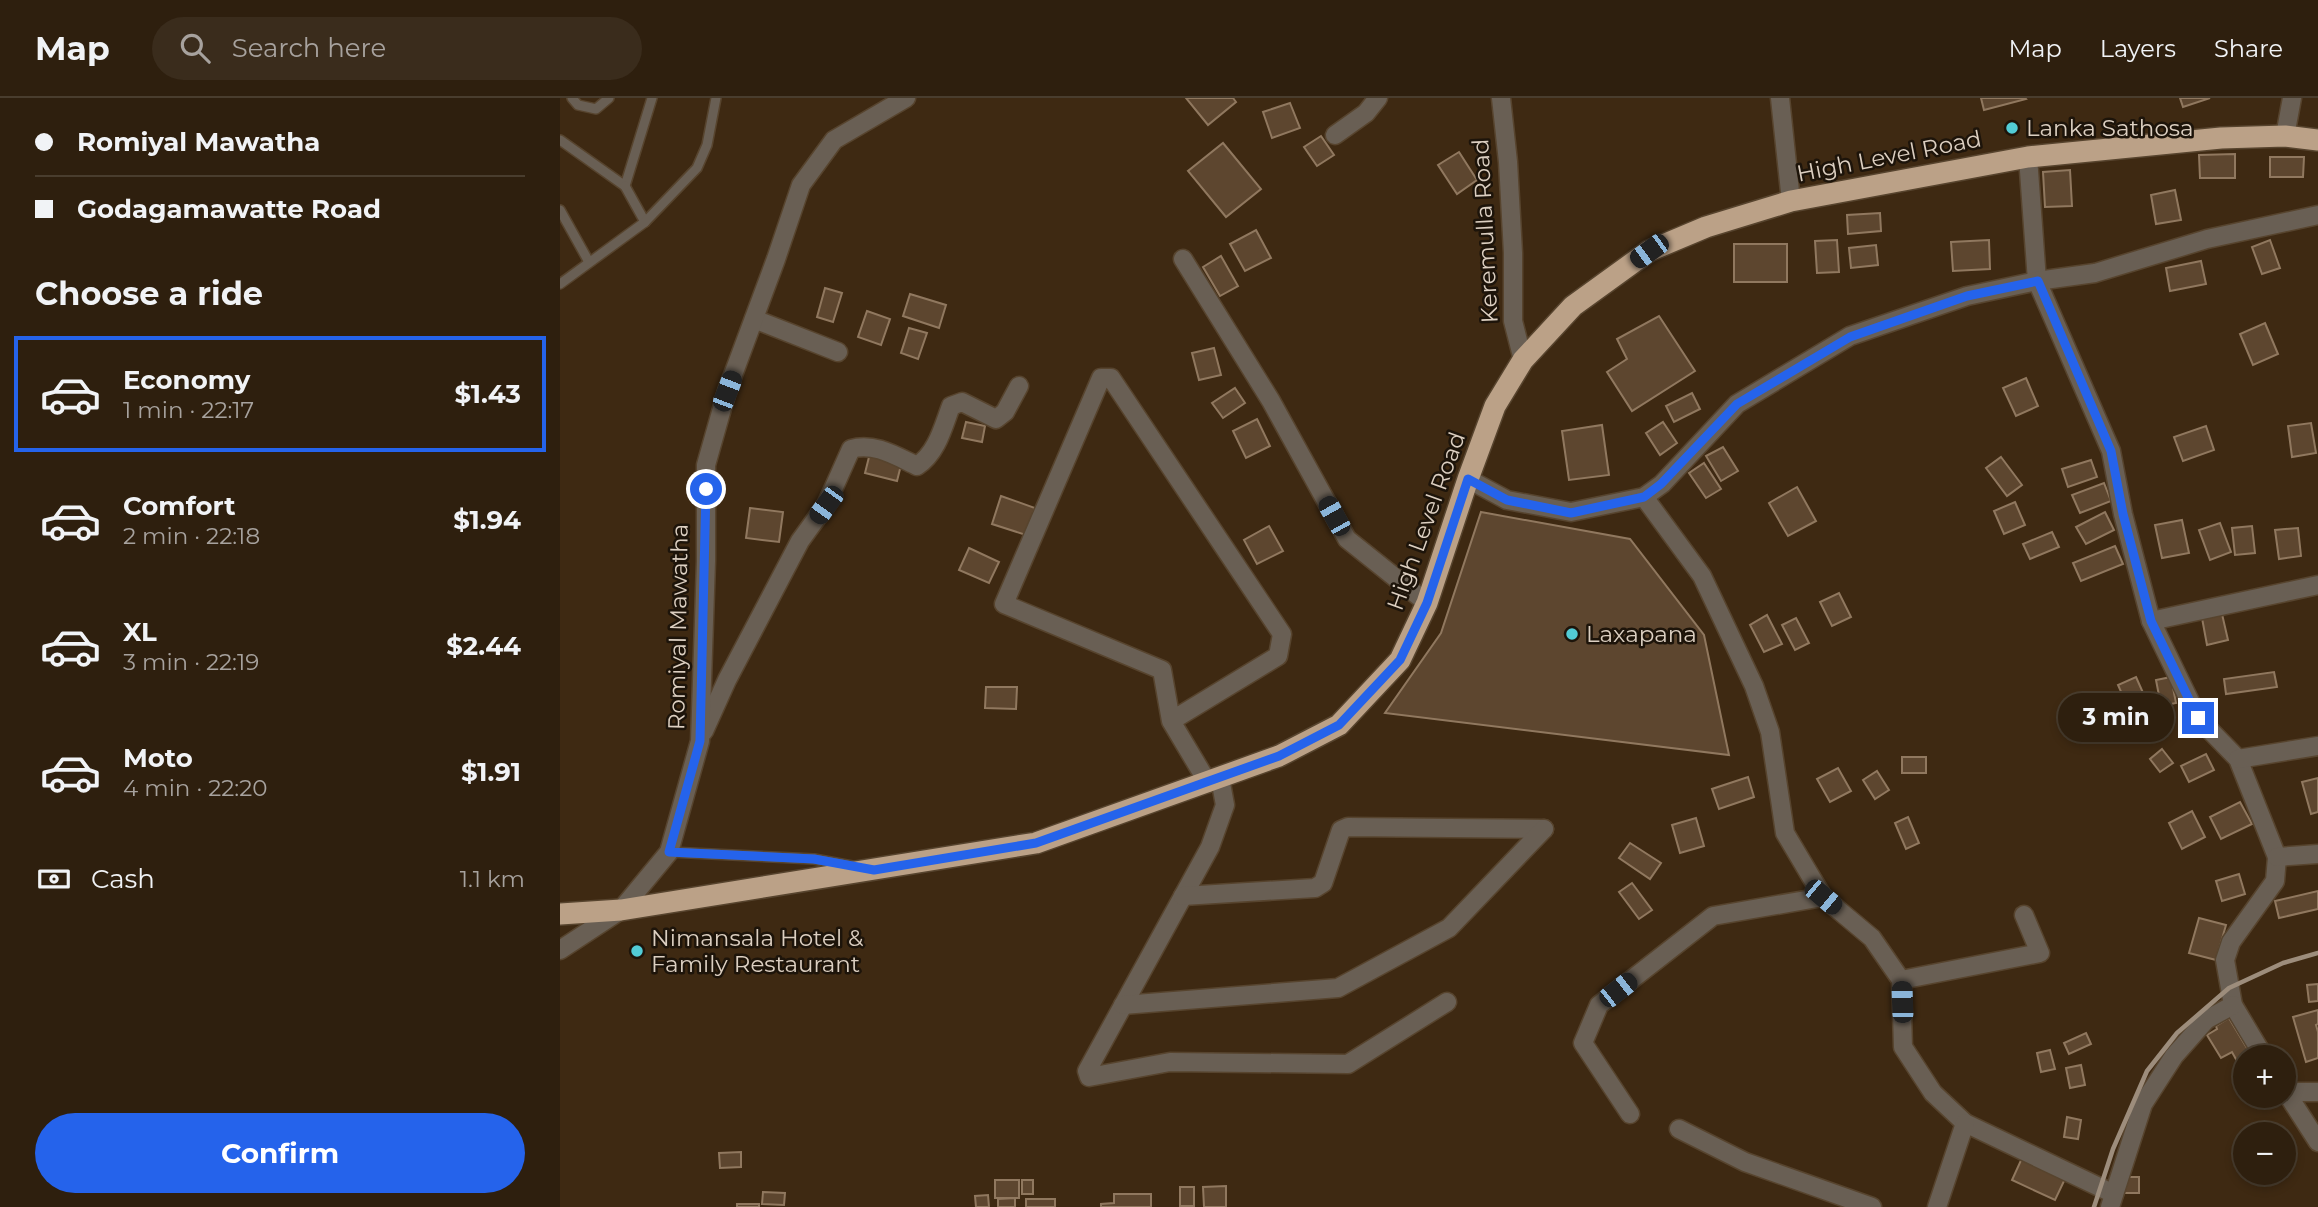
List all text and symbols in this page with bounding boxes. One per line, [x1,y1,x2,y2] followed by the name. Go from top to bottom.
[152,17,642,80] search box
[35,28,110,68] text: Map
[176,29,214,67] icon: search
[232,32,386,64] text: Search here
[2008,34,2062,63] text: Map
[2100,34,2176,63] text: Layers
[2214,34,2283,63] text: Share
[2026,114,2194,142] place label: Lanka Sathosa
[2004,120,2020,136] marker: Lanka Sathosa
[1794,124,1984,188] street label: High Level Road
[77,126,320,158] text: Romiyal Mawatha
[1466,138,1504,324] street label: Keremulla Road
[77,193,381,225] text: Godagamawatte Road
[1626,230,1673,272] car
[35,274,263,313] text: Choose a ride
[39,363,102,426] icon: car
[123,364,250,396] text: Economy
[710,368,745,414] car
[455,378,521,410] text: $1.43
[123,396,254,424] text: 1 min · 22:17
[1381,428,1471,614] street label: High Level Road
[690,473,722,505] route start
[806,482,847,528] car
[39,489,102,552] icon: car
[123,490,235,522] text: Comfort
[1315,493,1354,539] car
[453,504,521,536] text: $1.94
[123,522,260,550] text: 2 min · 22:18
[662,524,694,730] street label: Romiyal Mawatha
[39,615,102,678] icon: car
[123,616,157,648] text: XL
[1586,620,1697,648] place label: Laxapana
[1564,626,1580,642] marker: Laxapana
[446,630,521,662] text: $2.44
[123,648,259,676] text: 3 min · 22:19
[2058,694,2174,742] callout: 3 min
[2182,702,2214,734] route end
[2082,703,2150,731] text: 3 min
[39,741,102,804] icon: car
[123,742,193,774] text: Moto
[461,756,521,788] text: $1.91
[123,774,267,802] text: 4 min · 22:20
[35,860,73,898] icon: cash
[91,863,155,895] text: Cash
[460,865,525,893] text: 1.1 km
[1801,875,1846,919] car
[651,924,864,978] place label: Nimansala Hotel & Family Restaurant
[629,943,645,959] marker: Nimansala Hotel & Family Restaurant
[1595,969,1642,1011] car
[1891,981,1914,1023] car
[2233,1045,2296,1185] map controls
[2233,1045,2296,1108] button: +
[35,1113,525,1193] button: Confirm
[2233,1122,2296,1185] button: −

